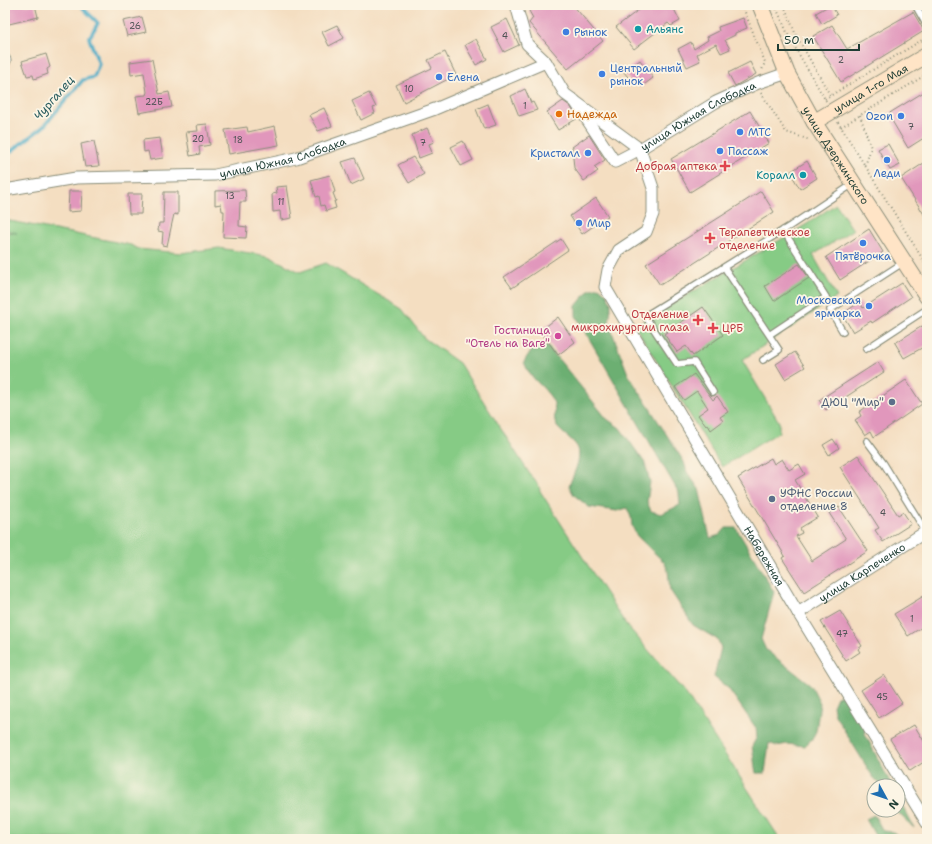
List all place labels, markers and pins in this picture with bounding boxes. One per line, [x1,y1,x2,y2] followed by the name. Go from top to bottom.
[646,22,684,37] place label: Альянс
[633,24,643,34] marker: Альянс
[574,25,607,40] place label: Рынок
[561,27,571,37] marker: Рынок
[610,61,682,89] place label: Центральный рынок
[597,69,607,79] marker: Центральный рынок
[447,70,479,85] place label: Елена
[434,72,444,82] marker: Елена
[567,107,617,122] place label: Надежда
[554,109,564,119] marker: Надежда
[866,109,893,124] place label: Ozon
[896,111,906,121] marker: Ozon
[748,125,771,140] place label: МТС
[735,127,745,137] marker: МТС
[728,144,769,159] place label: Пассаж
[530,146,580,161] place label: Кристалл
[715,146,725,156] marker: Пассаж
[583,148,593,158] marker: Кристалл
[882,155,892,165] marker: Леди
[636,159,717,174] place label: Добрая аптека
[720,161,730,171] marker: Добрая аптека
[873,166,901,181] place label: Леди
[756,168,795,183] place label: Коралл
[798,170,808,180] marker: Коралл
[587,216,611,231] place label: Мир
[574,218,584,228] marker: Мир
[719,225,810,253] place label: Терапевтическое отделение
[704,232,716,244] marker: Терапевтическое отделение
[858,238,868,248] marker: Пятёрочка
[835,249,891,264] place label: Пятёрочка
[796,293,861,321] place label: Московская ярмарка
[864,301,874,311] marker: Московская ярмарка
[571,307,689,335] place label: Отделение микрохирургии глаза
[692,314,704,326] marker: Отделение микрохирургии глаза
[722,321,743,336] place label: ЦРБ
[707,322,719,334] marker: ЦРБ
[466,323,550,351] place label: Гостиница "Отель на Ваге"
[553,331,563,341] marker: Гостиница "Отель на Ваге"
[821,395,884,410] place label: ДЮЦ "Мир"
[887,397,897,407] marker: ДЮЦ "Мир"
[780,486,853,514] place label: УФНС России отделение 8
[767,494,777,504] marker: УФНС России отделение 8

